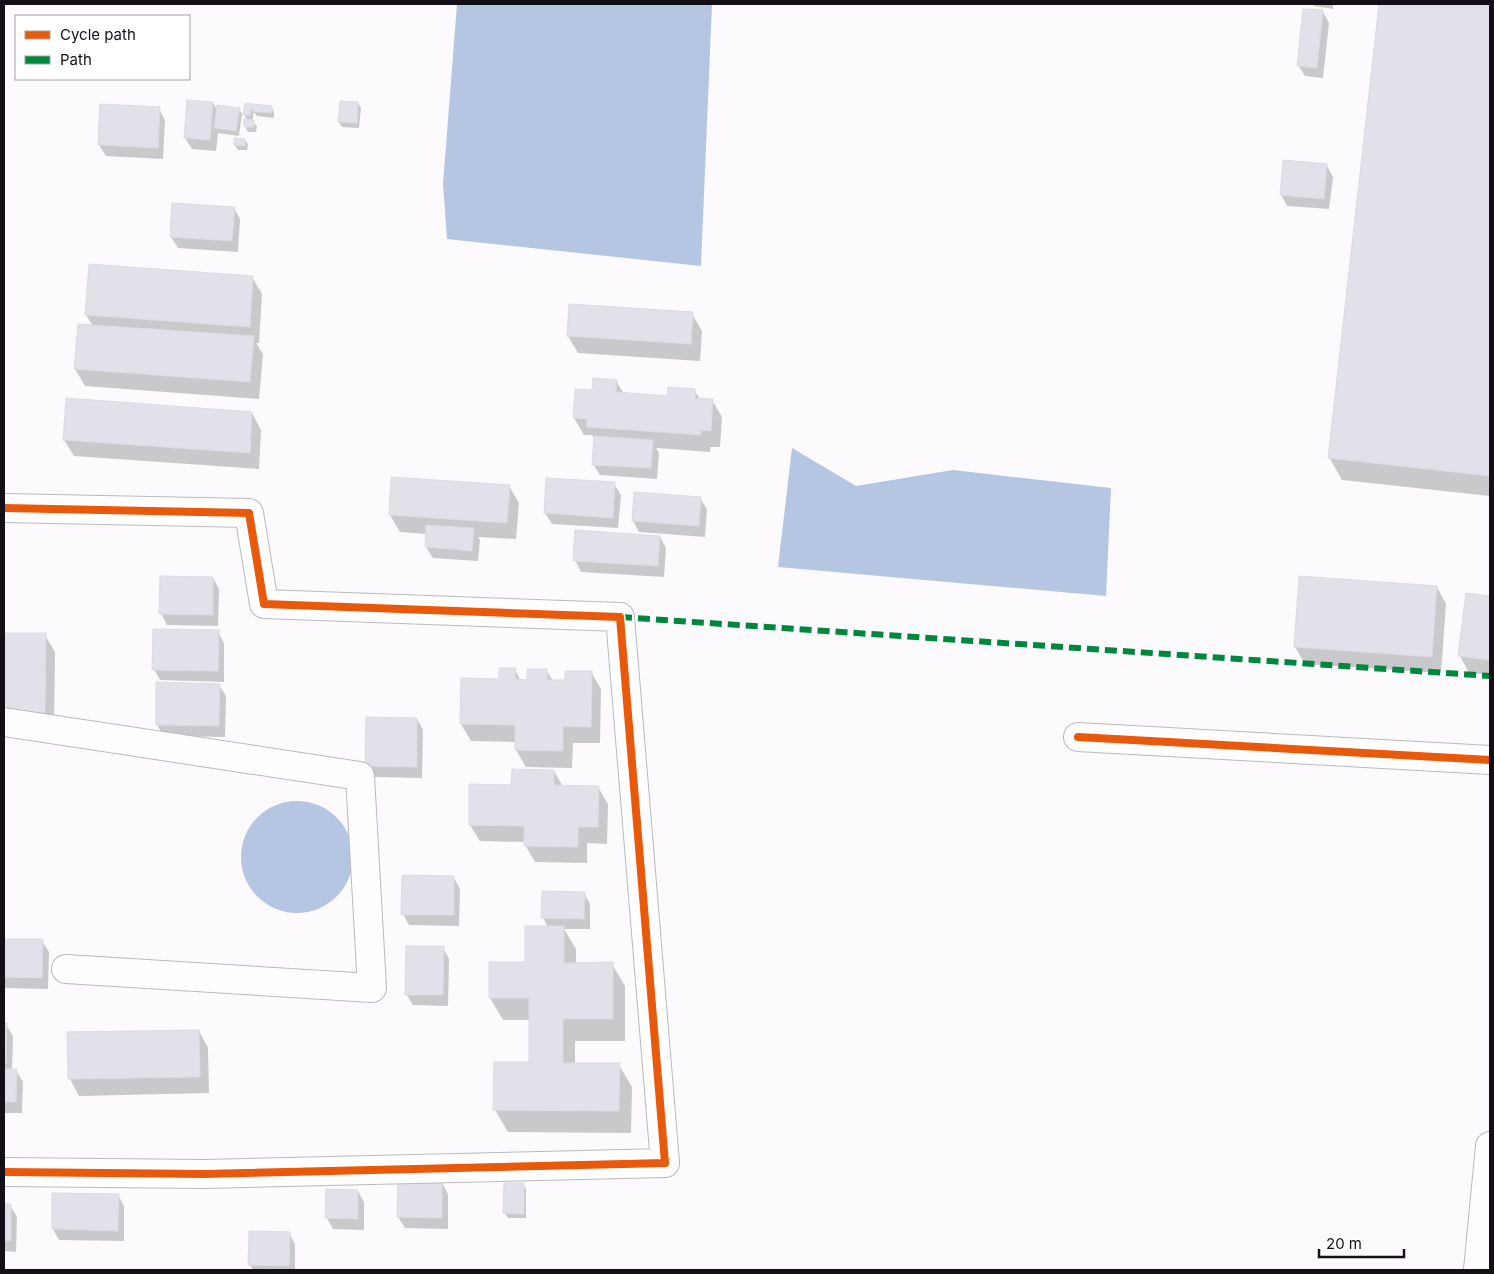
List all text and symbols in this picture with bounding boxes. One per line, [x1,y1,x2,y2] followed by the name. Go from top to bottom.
[15,15,190,80] legend
[60,25,136,44] text: Cycle path
[60,50,92,69] text: Path
[1319,1226,1404,1258] scale bar
[1326,1234,1362,1253] text: 20 m

